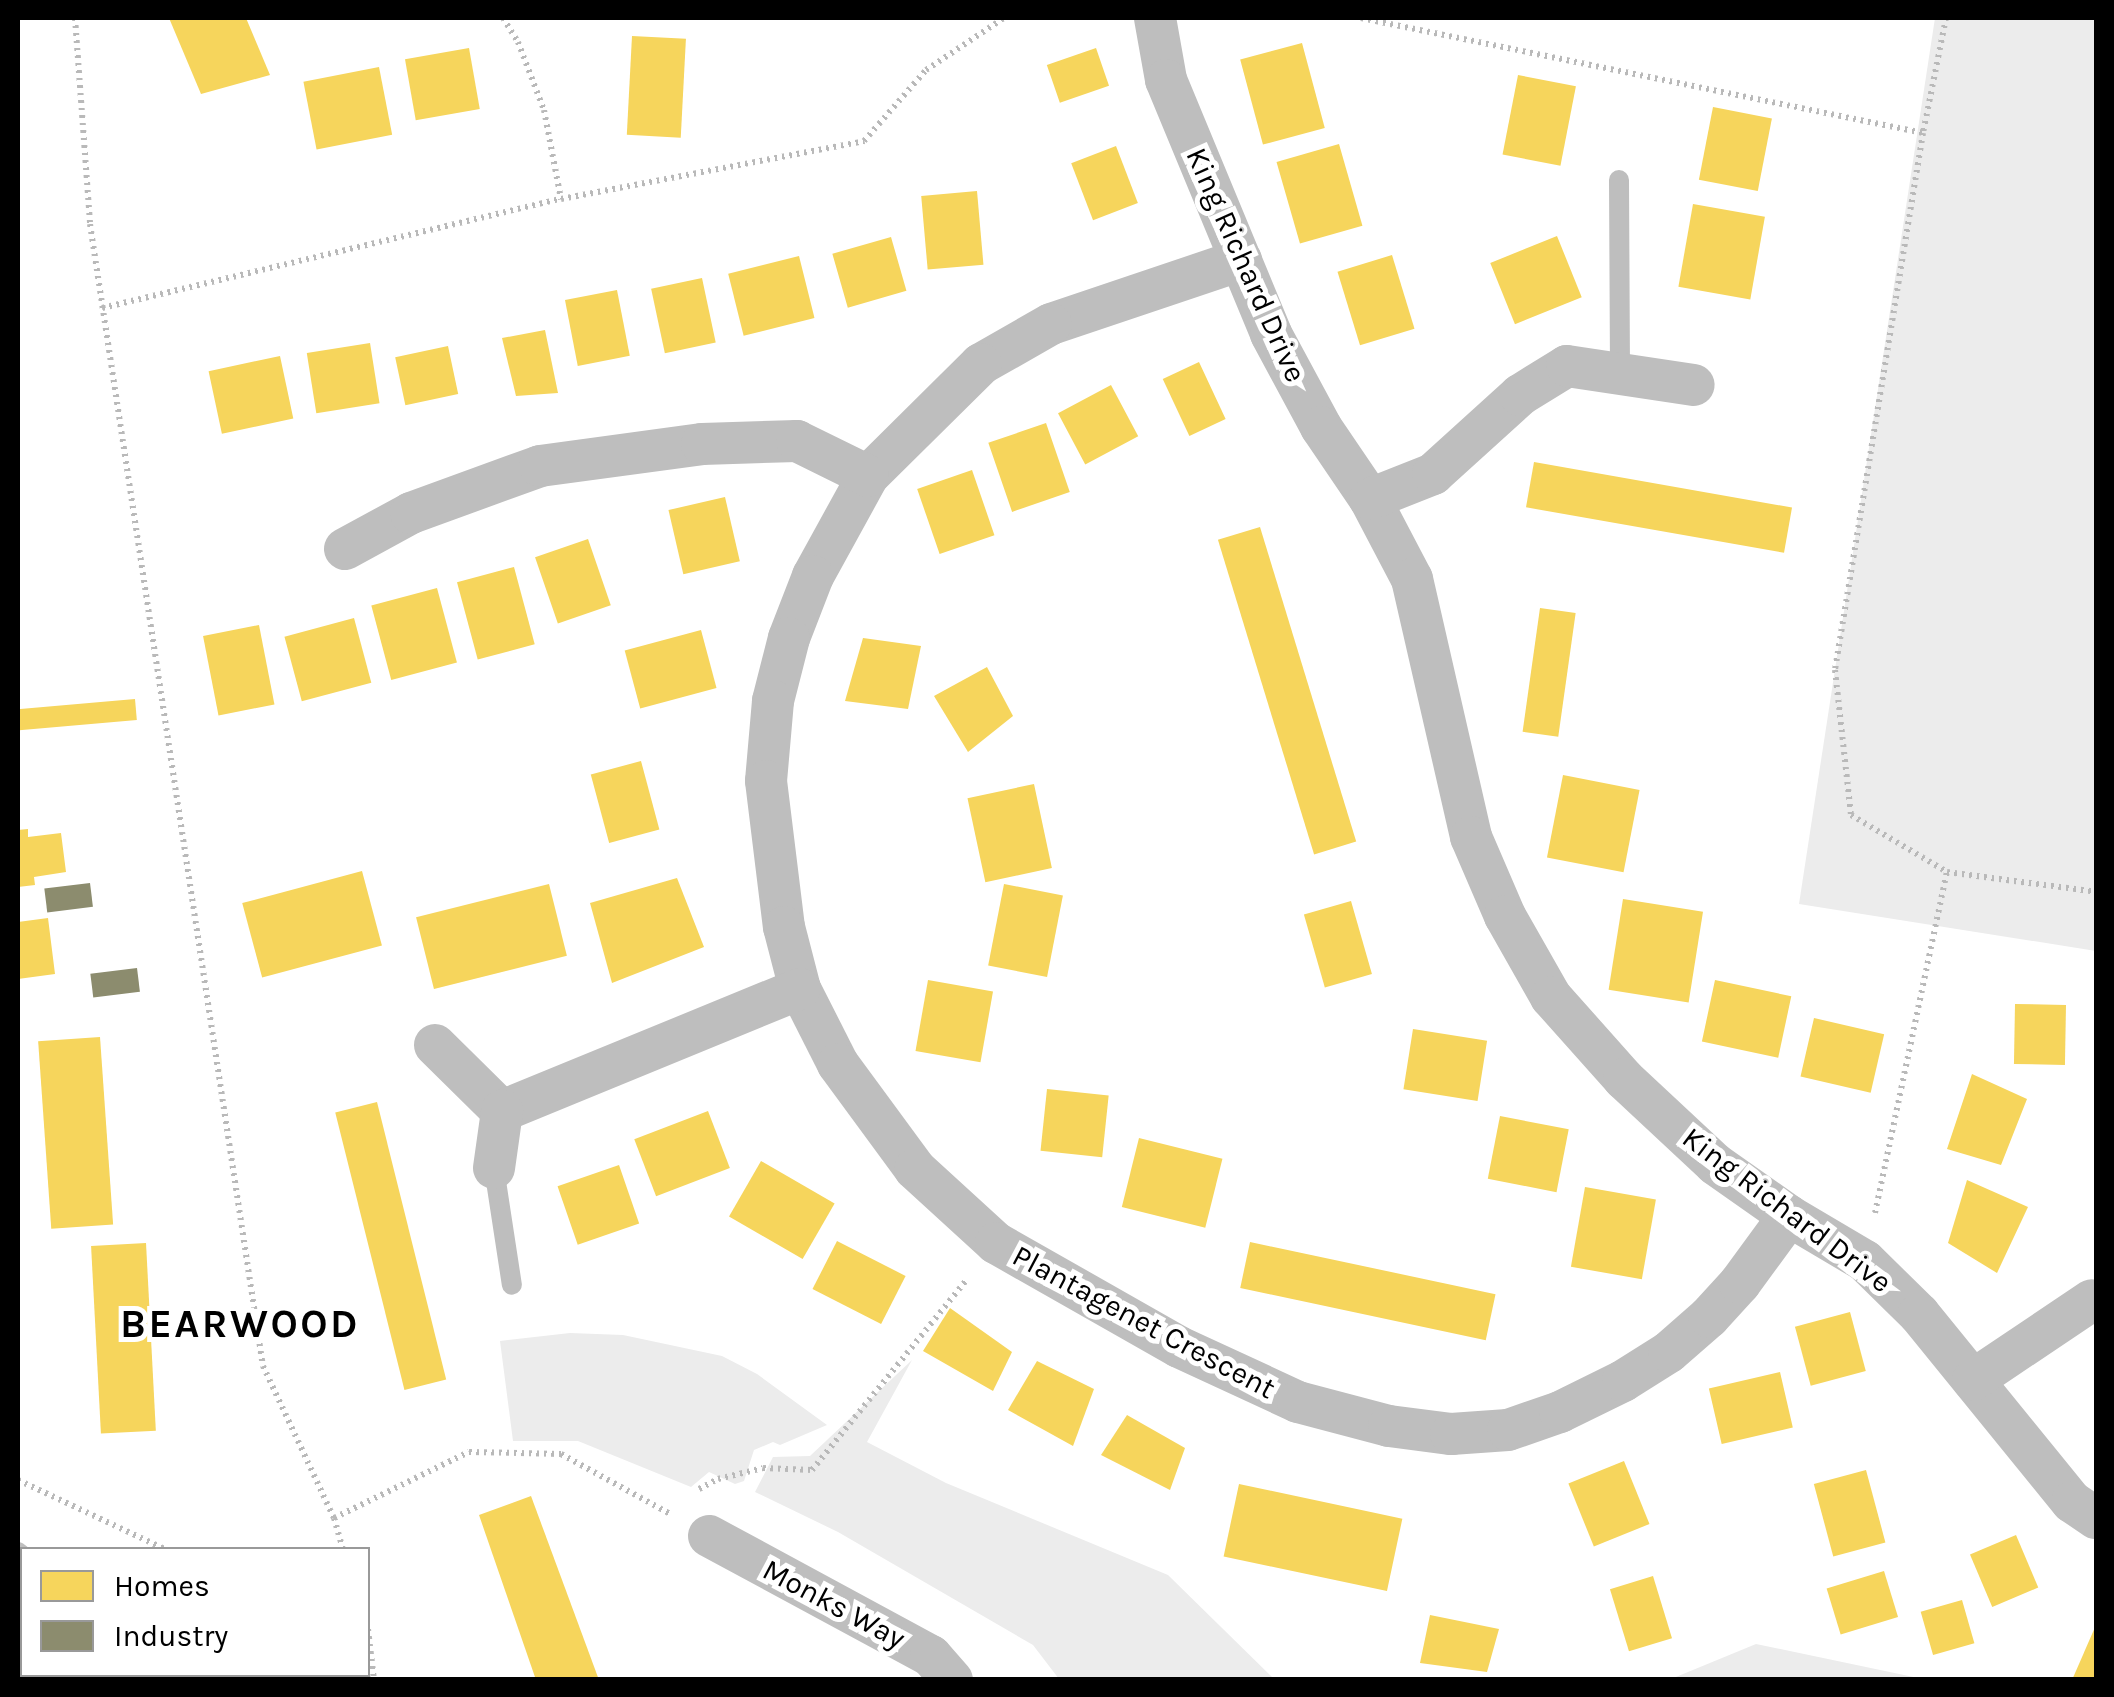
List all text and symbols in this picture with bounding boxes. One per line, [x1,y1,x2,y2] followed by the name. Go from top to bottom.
[1178,142,1314,388] street label: King Richard Drive
[1675,1120,1899,1300] street label: King Richard Drive
[1006,1237,1282,1407] street label: Plantagenet Crescent
[120,1300,360,1348] district label: BEARWOOD
[20,1547,370,1677] legend
[757,1551,911,1657] street label: Monks Way
[114,1568,210,1604] text: Homes
[114,1618,228,1654] text: Industry

